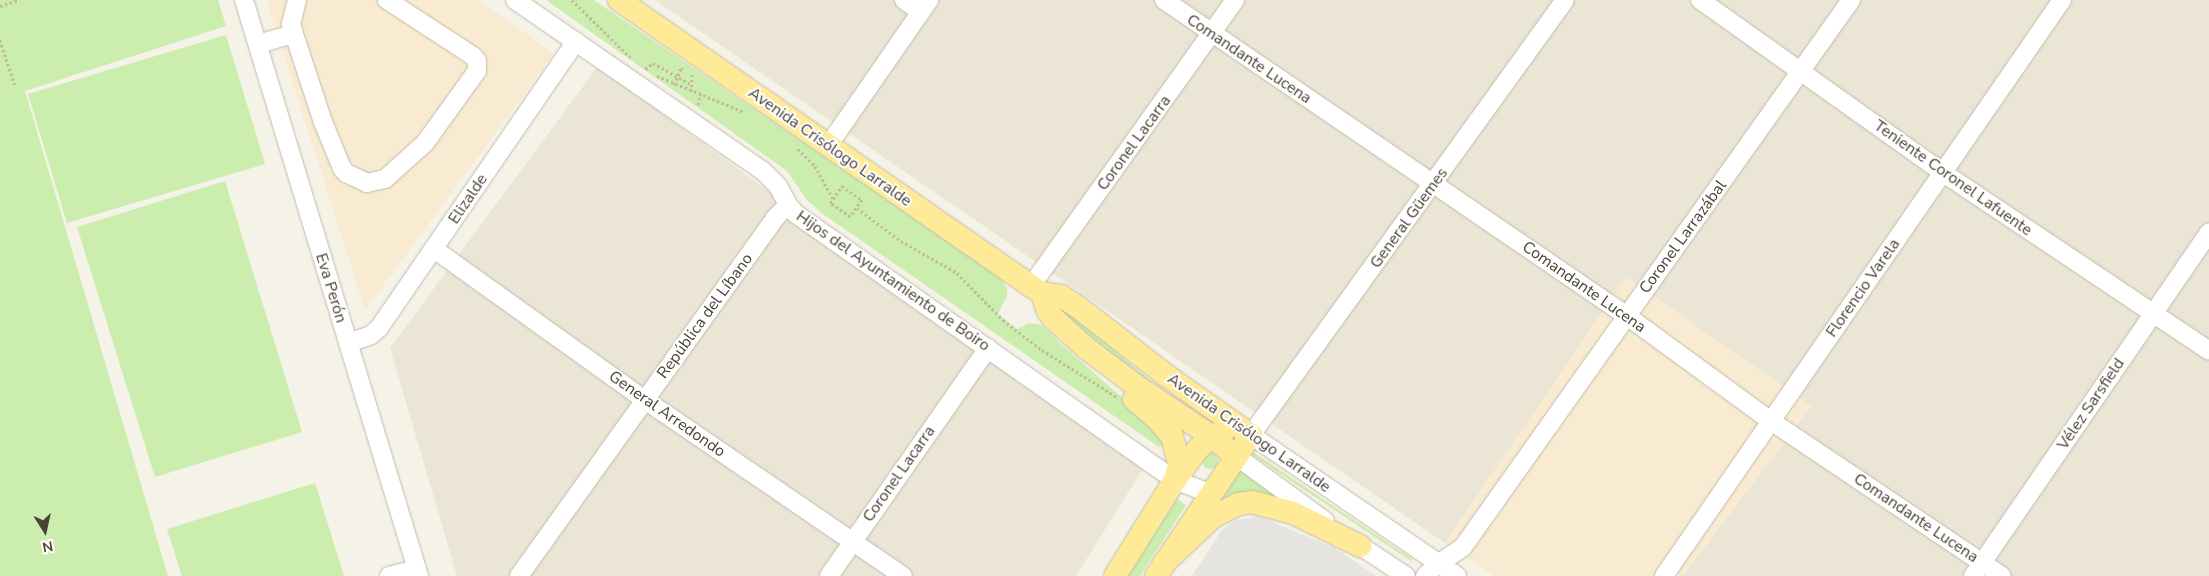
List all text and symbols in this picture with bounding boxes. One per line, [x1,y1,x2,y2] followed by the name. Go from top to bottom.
[1183,10,1315,108] street label: Comandante Lucena
[745,83,915,211] street label: Avenida Crisólogo Larralde
[1093,92,1175,194] street label: Coronel Lacarra
[1870,116,2036,240] street label: Teniente Coronel Lafuente
[1366,164,1452,272] street label: General Güemes
[444,170,492,228] street label: Elizalde
[1635,177,1731,297] street label: Coronel Larrazábal
[792,207,994,355] street label: Hijos del Ayuntamiento de Boiro
[1822,235,1904,341] street label: Florencio Varela
[1519,237,1649,337] street label: Comandante Lucena
[653,250,757,382] street label: República del Líbano
[311,251,351,325] street label: Eva Perón
[2053,355,2129,453] street label: Vélez Sarsfield
[605,367,729,461] street label: General Arredondo
[1164,369,1334,497] street label: Avenida Crisólogo Larralde
[859,422,939,526] street label: Coronel Lacarra
[1850,469,1982,567] street label: Comandante Lucena
[20,506,70,556] north arrow
[41,536,55,557] text: N

